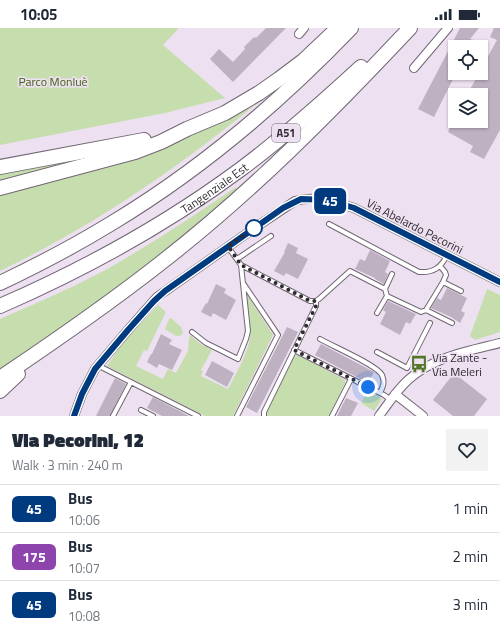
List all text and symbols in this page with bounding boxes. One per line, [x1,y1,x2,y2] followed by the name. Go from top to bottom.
[20,3,57,26] text: 10:05
[448,40,488,128] map controls
[448,40,488,80] button: locate
[18,72,88,91] park label: Parco Monluè
[448,88,488,128] button: layers
[272,124,300,142] road number: A51
[177,157,252,218] street label: Tangenziale Est
[312,188,348,214] line badge: 45
[322,190,338,211] text: 45
[363,193,467,259] street label: Via Abelardo Pecorini
[245,219,263,237] unlabelled marker
[432,348,487,381] place label: Via Zante - Via Meleri
[409,354,429,374] bus stop icon: Via Zante - Via Meleri
[358,377,378,397] your location
[12,425,144,454] text: Via Pecorini, 12
[446,429,488,471] button: heart
[12,455,123,475] text: Walk · 3 min · 240 m
[68,487,93,510] text: Bus
[452,497,488,520] text: 1 min
[26,498,42,519] text: 45
[68,510,100,530] text: 10:06
[68,535,93,558] text: Bus
[452,545,488,568] text: 2 min
[22,546,46,567] text: 175
[68,558,100,578] text: 10:07
[68,583,93,606] text: Bus
[452,593,488,616] text: 3 min
[26,594,42,615] text: 45
[68,606,100,626] text: 10:08

